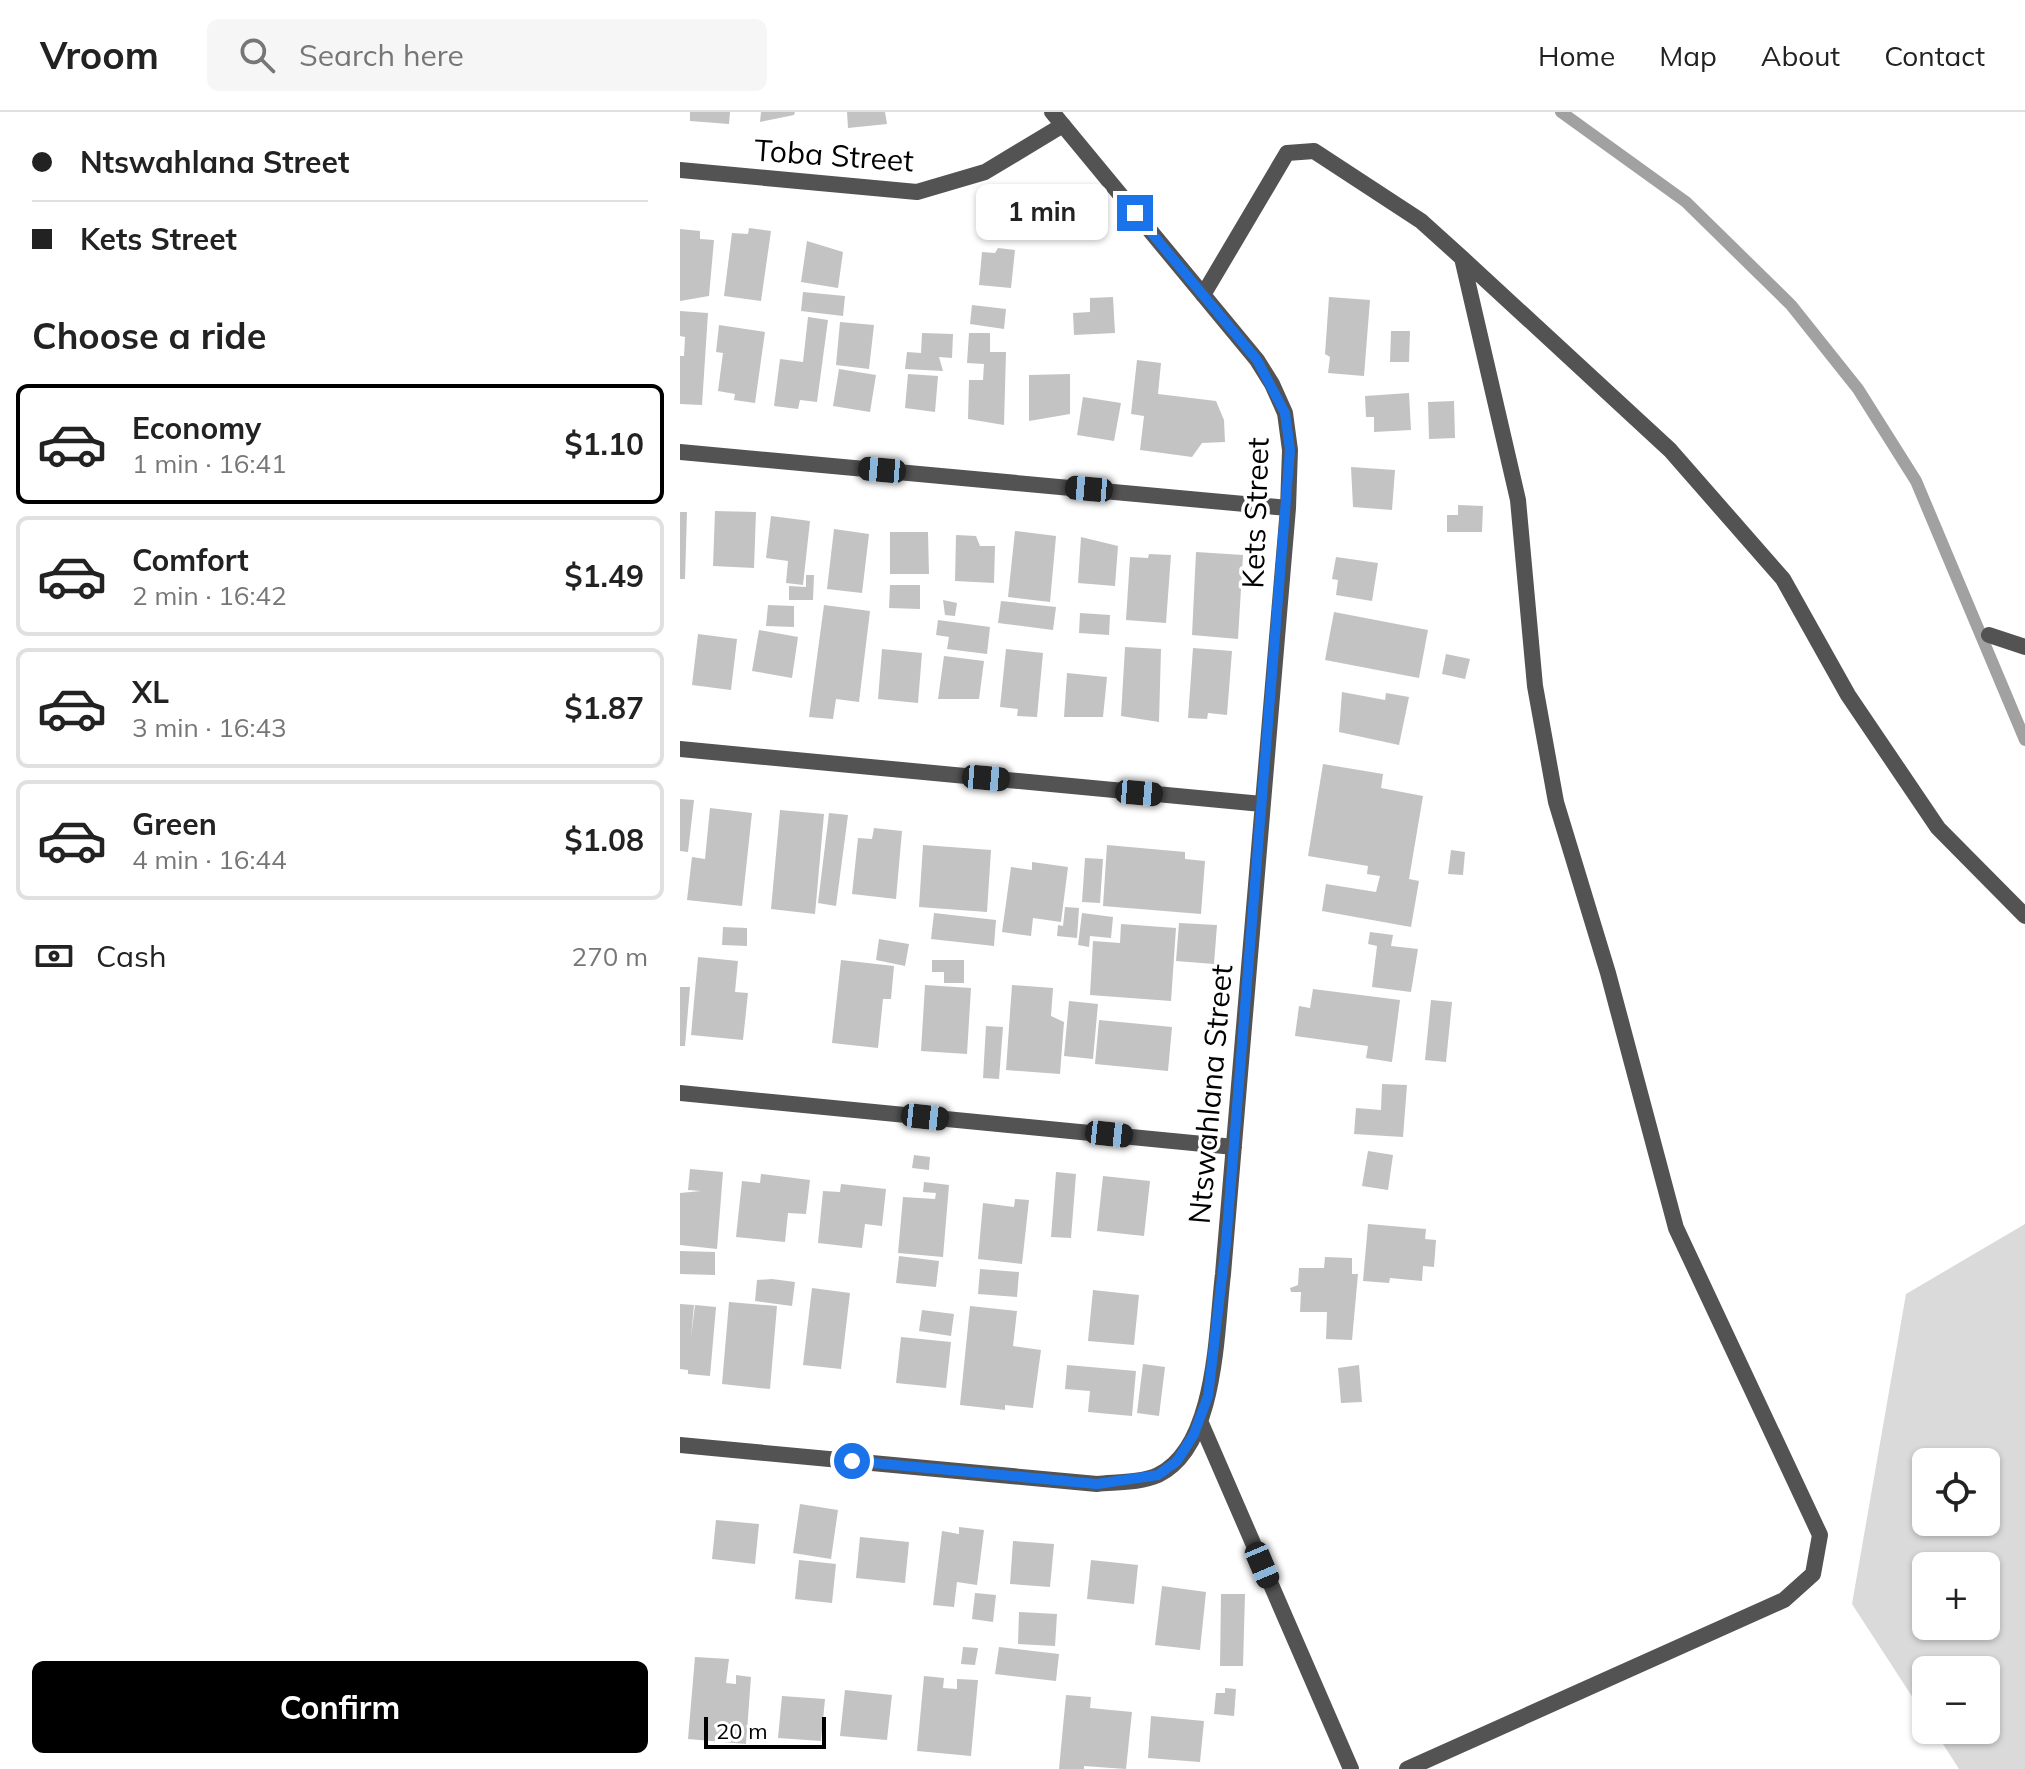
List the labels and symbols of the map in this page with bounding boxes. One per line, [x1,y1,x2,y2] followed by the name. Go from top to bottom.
[753,130,915,180] street label: Toba Street
[975,185,1107,241] callout: 1 min
[1117,195,1153,231] route end
[1233,437,1277,589] street label: Kets Street
[857,456,907,484] car
[1064,475,1114,503] car
[961,764,1011,792] car
[1114,779,1164,807] car
[1180,963,1240,1225] street label: Ntswahlana Street
[900,1103,950,1131] car
[1084,1120,1134,1148] car
[834,1443,870,1479] route start
[1242,1538,1282,1592] car
[704,1713,826,1749] scale bar

